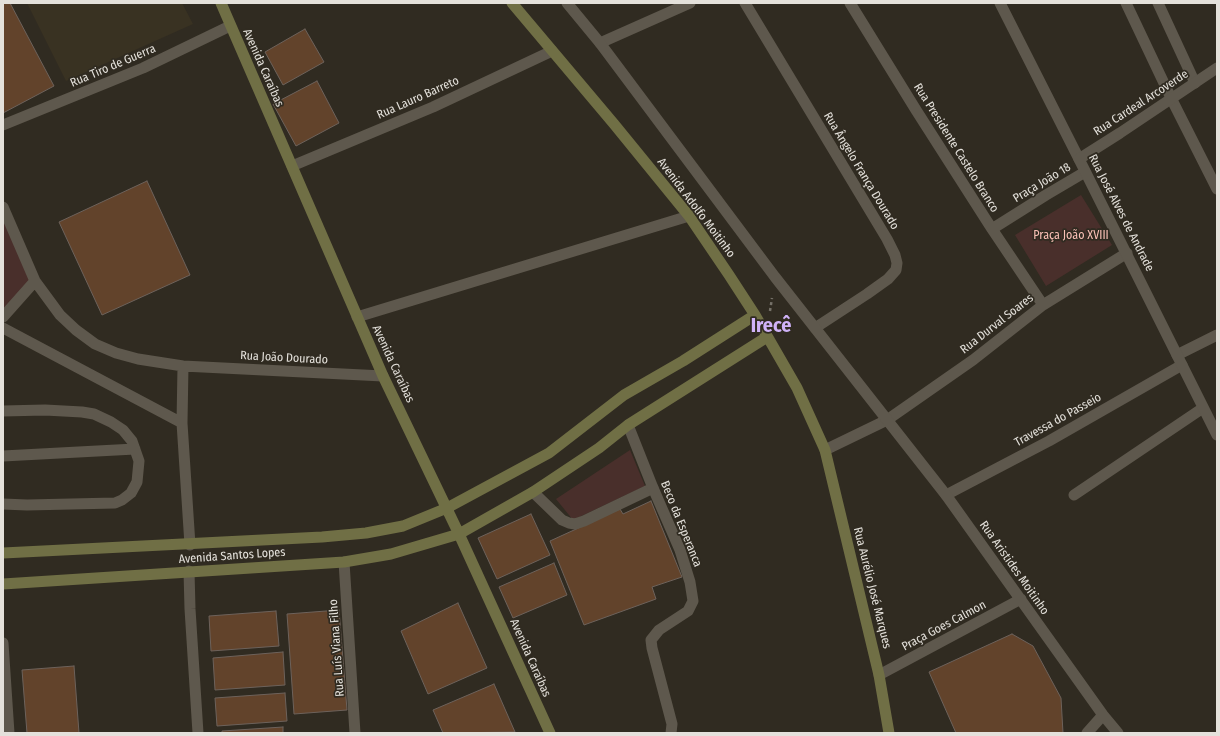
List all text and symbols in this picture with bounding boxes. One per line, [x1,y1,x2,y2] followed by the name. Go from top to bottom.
[239,27,287,109] street label: Avenida Caraíbas
[68,42,158,90] street label: Rua Tiro de Guerra
[1091,67,1191,139] street label: Rua Cardeal Arcoverde
[375,73,461,123] street label: Rua Lauro Barreto
[910,81,1002,215] street label: Rua Presidente Castelo Branco
[820,110,902,232] street label: Rua Ângelo França Dourado
[1085,152,1157,274] street label: Rua José Alves de Andrade
[654,155,738,261] street label: Avenida Adolfo Moitinho
[1011,160,1073,206] street label: Praça João 18
[1033,229,1109,243] park label: Praça João XVIII
[958,291,1036,357] street label: Rua Durval Soares
[751,314,791,338] district label: Irecê
[369,323,417,405] street label: Avenida Caraíbas
[240,349,328,367] street label: Rua João Dourado
[1012,390,1104,450] street label: Travessa do Passeio
[657,479,705,569] street label: Beco da Esperanca
[976,518,1052,618] street label: Rua Aristides Moitinho
[850,526,894,650] street label: Rua Aurélio José Marques
[178,545,286,567] street label: Avenida Santos Lopes
[899,598,989,654] street label: Praça Goes Calmon
[326,599,348,697] street label: Rua Luís Viana Filho
[506,617,554,699] street label: Avenida Caraíbas

